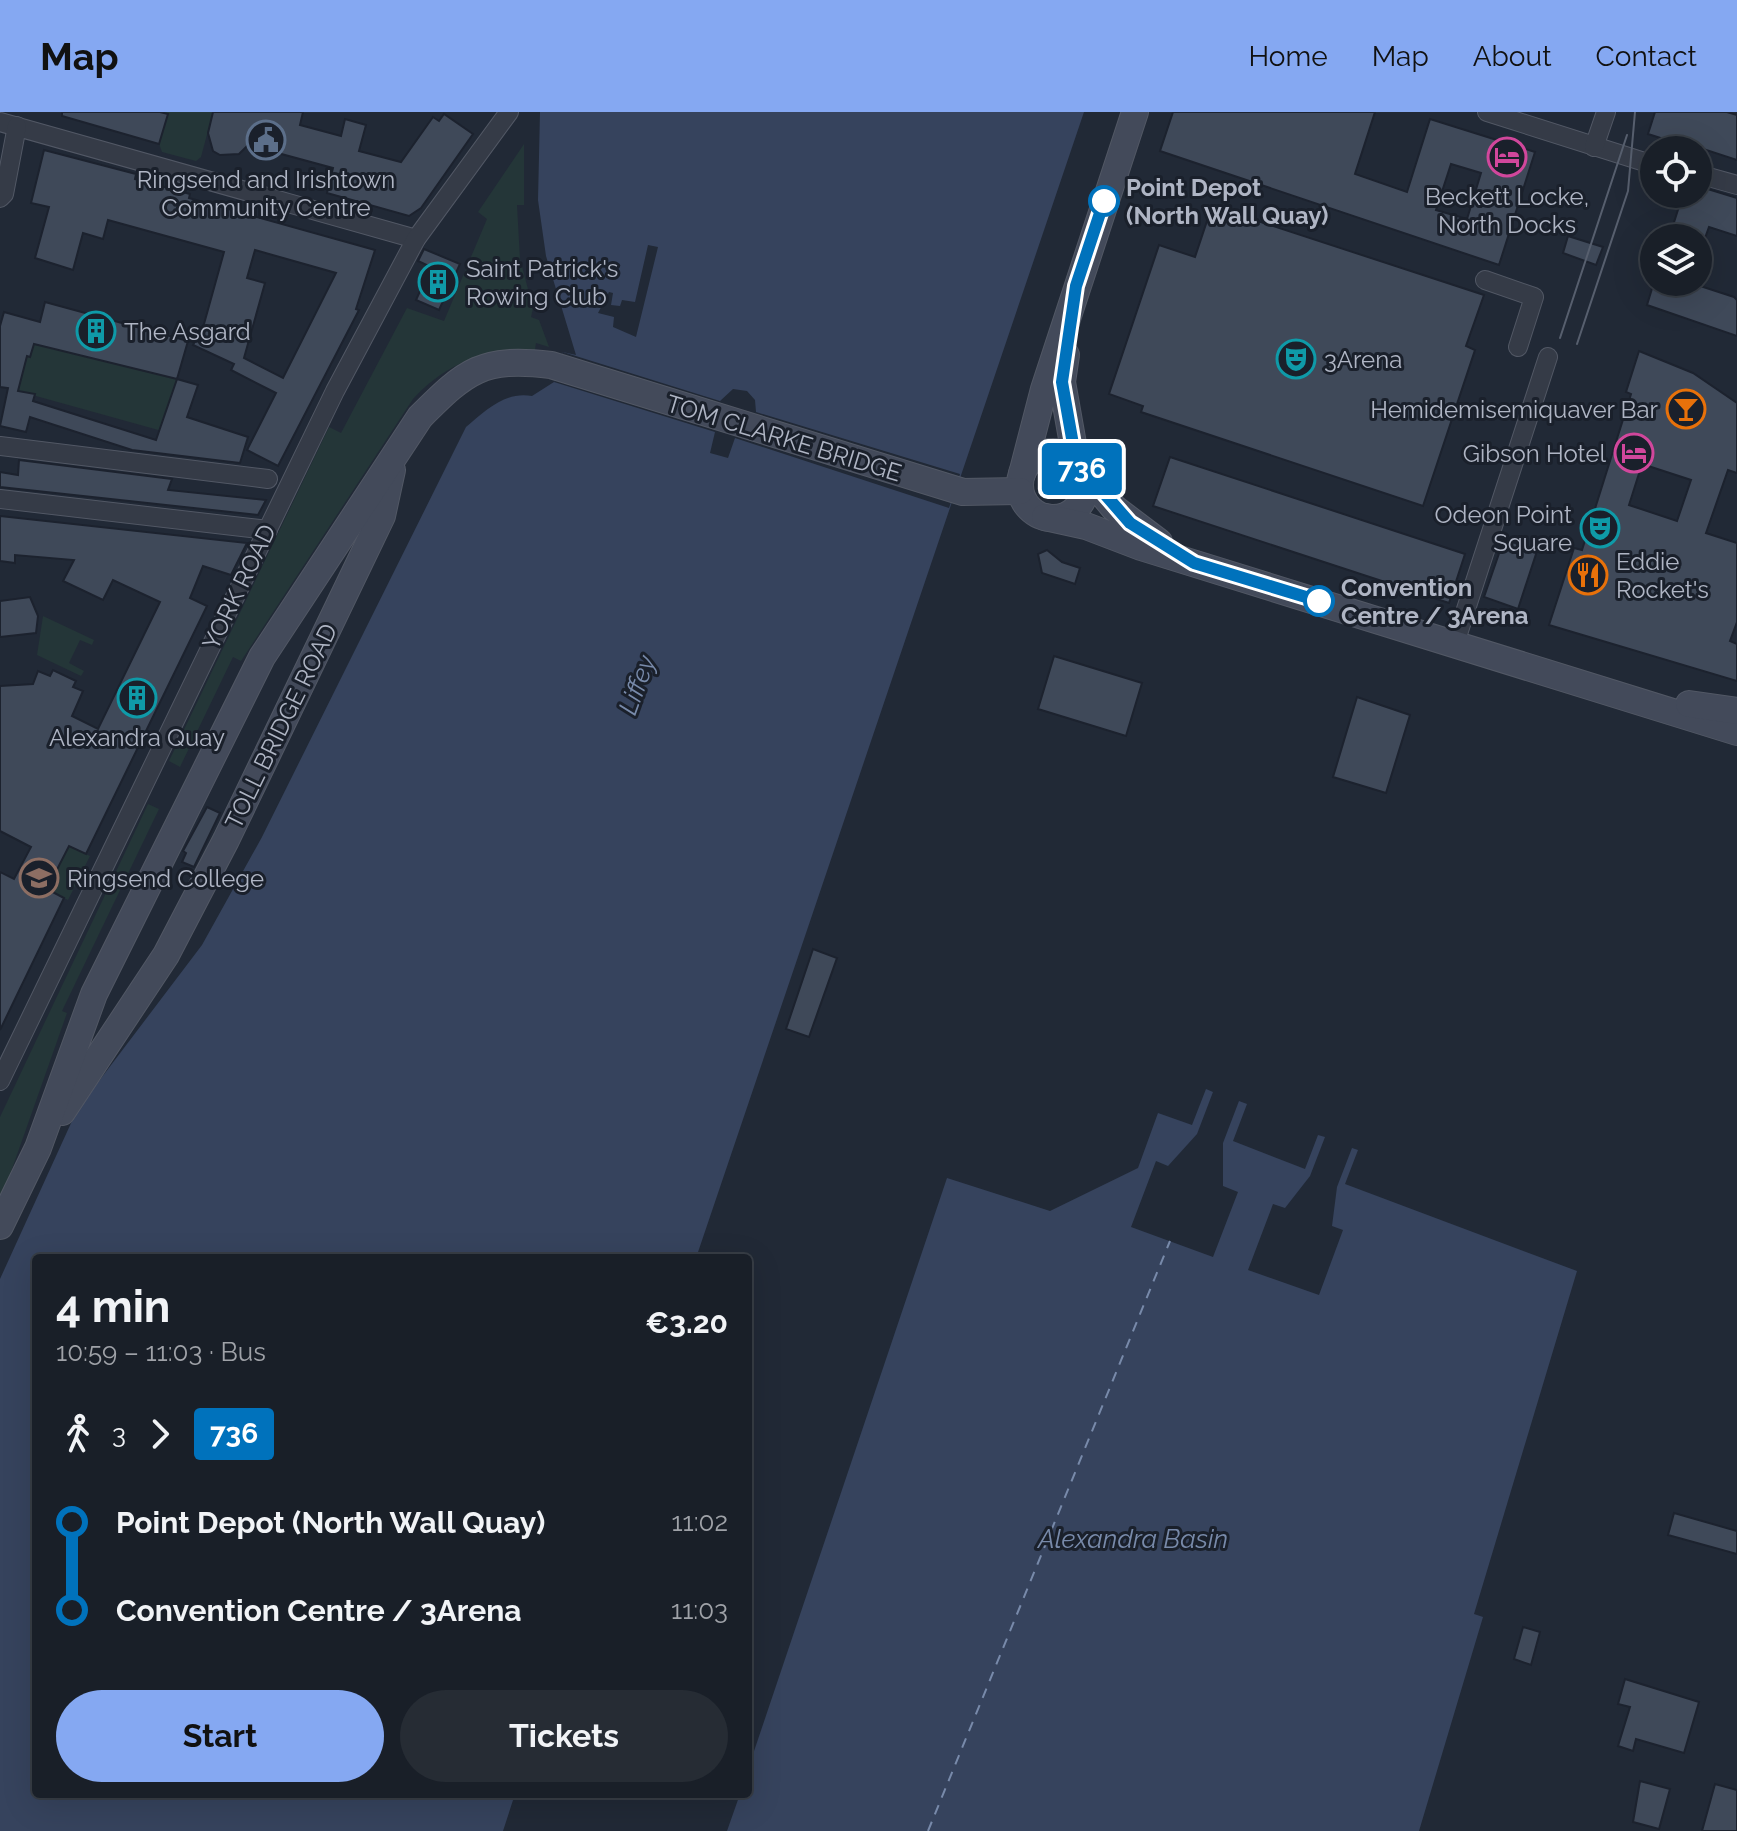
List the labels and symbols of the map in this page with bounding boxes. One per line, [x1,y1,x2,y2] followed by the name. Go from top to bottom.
[245,119,287,161] public building icon: Ringsend and Irishtown Community Centre
[1486,136,1528,178] hotel icon: Beckett Locke, North Docks
[137,165,395,222] place label: Ringsend and Irishtown Community Centre
[1126,173,1329,230] place label: Point Depot (North Wall Quay)
[1425,182,1589,239] place label: Beckett Locke, North Docks
[1089,186,1119,216] marker: Point Depot (North Wall Quay)
[466,254,618,311] place label: Saint Patrick's Rowing Club
[417,261,459,303] building icon: Saint Patrick's Rowing Club
[75,310,117,352] building icon: The Asgard
[124,317,251,346] place label: The Asgard
[1275,338,1317,380] theatre icon: 3Arena
[1324,345,1402,374] place label: 3Arena
[663,388,905,488] street label: TOM CLARKE BRIDGE
[1665,388,1707,430] bar icon: Hemidemisemiquaver Bar
[1370,395,1659,424] place label: Hemidemisemiquaver Bar
[1613,432,1655,474] hotel icon: Gibson Hotel
[1463,439,1606,468] place label: Gibson Hotel
[1036,443,1128,495] line badge: 736
[1434,500,1572,557] place label: Odeon Point Square
[1579,507,1621,549] theatre icon: Odeon Point Square
[196,520,282,654] street label: YORK ROAD
[1616,547,1709,604] place label: Eddie Rocket's
[1567,554,1609,596] restaurant icon: Eddie Rocket's
[1341,573,1529,630] place label: Convention Centre / 3Arena
[1304,586,1334,616] marker: Convention Centre / 3Arena
[219,619,343,833] street label: TOLL BRIDGE ROAD
[613,650,662,719] water label: Liffey
[116,677,158,719] building icon: Alexandra Quay
[49,723,225,752] place label: Alexandra Quay
[18,857,60,899] school or university icon: Ringsend College
[67,864,264,893] place label: Ringsend College
[1036,1524,1228,1554] water label: Alexandra Basin

